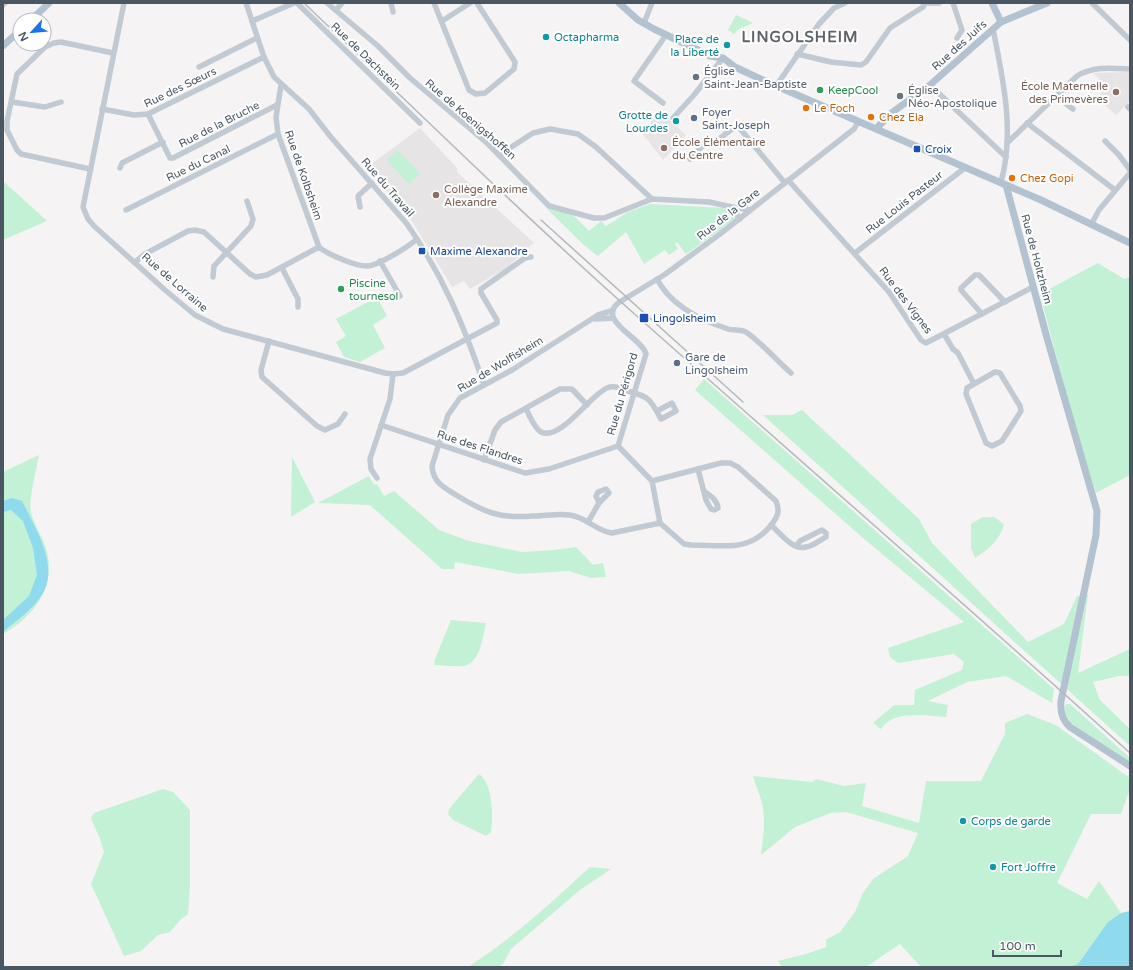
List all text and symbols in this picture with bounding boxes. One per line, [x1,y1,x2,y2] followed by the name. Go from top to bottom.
[12,12,52,52] north arrow
[929,17,989,73] street label: Rue des Juifs
[328,20,403,93] street label: Rue de Dachstein
[741,28,859,46] district label: LINGOLSHEIM
[16,29,31,43] text: N
[554,31,619,44] place label: Octapharma
[541,32,551,42] marker: Octapharma
[670,33,719,59] place label: Place de la Liberté
[722,40,732,50] marker: Place de la Liberté
[142,64,218,111] street label: Rue des Sœurs
[704,64,807,91] place label: Église Saint-Jean-Baptiste
[691,72,701,82] marker: Église Saint-Jean-Baptiste
[423,76,519,162] street label: Rue de Koenigshoffen
[1021,79,1108,106] place label: École Maternelle des Primevères
[908,83,997,110] place label: Église Néo-Apostolique
[828,84,878,97] place label: KeepCool
[815,85,825,95] marker: KeepCool
[1111,87,1121,97] marker: École Maternelle des Primevères
[895,91,905,101] marker: Église Néo-Apostolique
[177,99,262,150] street label: Rue de la Bruche
[814,102,855,115] place label: Le Foch
[801,103,811,113] marker: Le Foch
[702,106,770,132] place label: Foyer Saint-Joseph
[618,109,668,135] place label: Grotte de Lourdes
[879,111,924,124] place label: Chez Ela
[866,112,876,122] marker: Chez Ela
[689,113,699,123] marker: Foyer Saint-Joseph
[671,116,681,126] marker: Grotte de Lourdes
[282,128,325,222] street label: Rue de Kolbsheim
[672,135,765,162] place label: École Élémentaire du Centre
[164,142,232,185] street label: Rue du Canal
[659,143,669,153] marker: École Élémentaire du Centre
[925,143,952,156] place label: Croix
[912,144,922,154] marker: Croix
[358,155,417,219] street label: Rue du Travail
[863,168,946,236] street label: Rue Louis Pasteur
[1020,172,1074,185] place label: Chez Gopi
[1007,173,1017,183] marker: Chez Gopi
[444,183,528,209] place label: Collège Maxime Alexandre
[694,186,762,243] street label: Rue de la Gare
[431,190,441,200] marker: Collège Maxime Alexandre
[1018,213,1055,306] street label: Rue de Holtzheim
[430,245,528,258] place label: Maxime Alexandre
[417,246,427,256] marker: Maxime Alexandre
[139,250,210,314] street label: Rue de Lorraine
[876,264,935,336] street label: Rue des Vignes
[349,277,398,303] place label: Piscine tournesol
[336,284,346,294] marker: Piscine tournesol
[638,312,650,324] marker: Lingolsheim
[653,312,716,325] place label: Lingolsheim
[455,334,545,395] street label: Rue de Wolfisheim
[604,351,640,437] street label: Rue du Périgord
[685,351,748,377] place label: Gare de Lingolsheim
[672,358,682,368] marker: Gare de Lingolsheim
[435,427,524,468] street label: Rue des Flandres
[971,815,1051,828] place label: Corps de garde
[958,816,968,826] marker: Corps de garde
[1001,861,1056,874] place label: Fort Joffre
[988,862,998,872] marker: Fort Joffre
[993,932,1061,958] scale bar
[999,939,1036,953] text: 100 m

